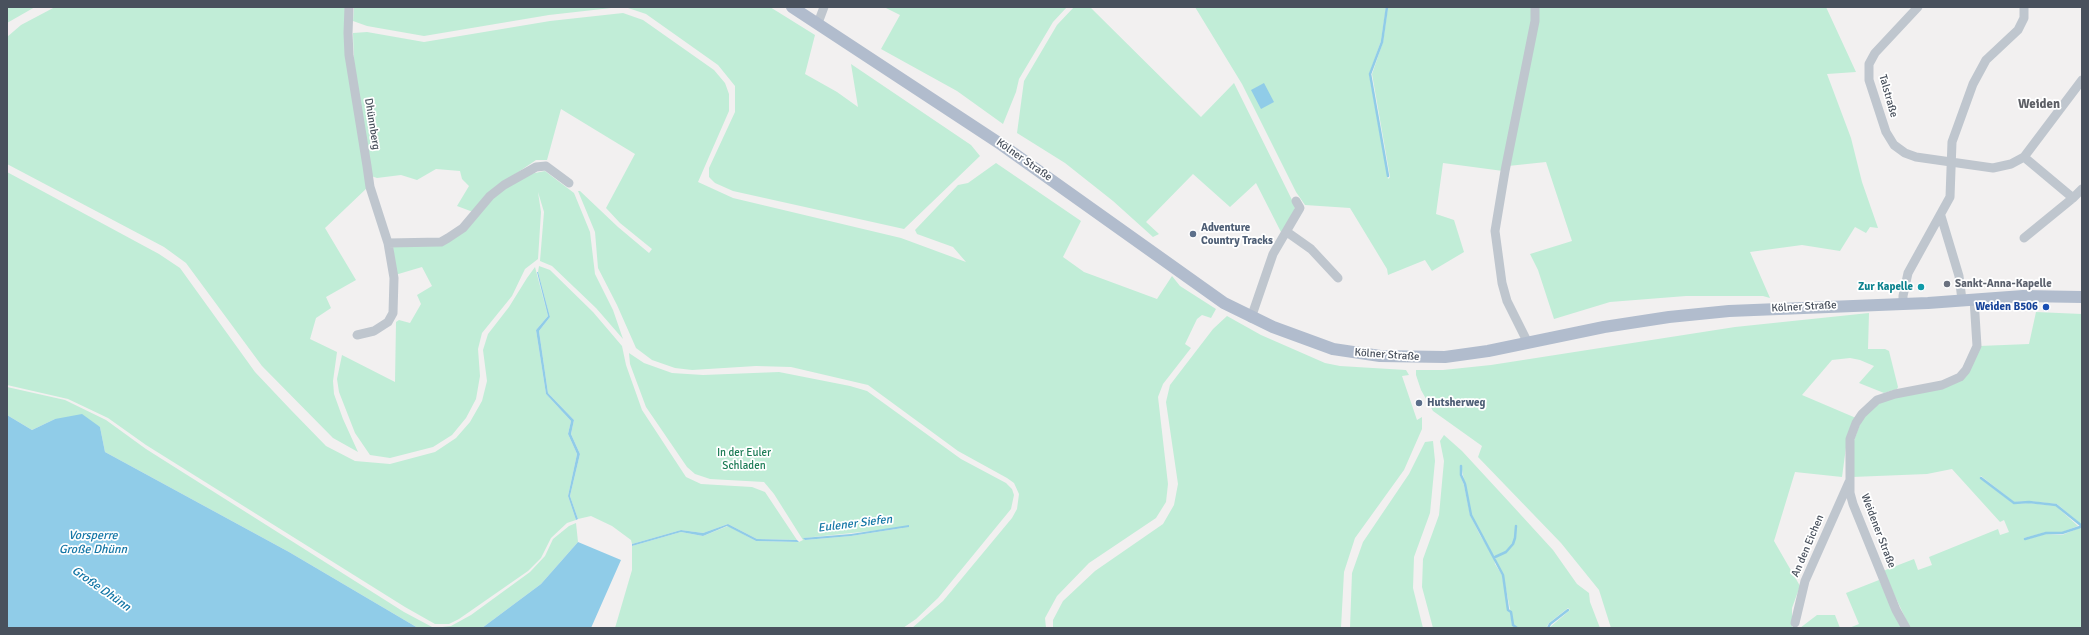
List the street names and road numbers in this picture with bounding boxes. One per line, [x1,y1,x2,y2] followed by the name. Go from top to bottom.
[1876,73,1900,119] street label: Talstraße
[361,97,383,151] street label: Dhünnberg
[994,136,1054,184] street label: Kölner Straße
[1771,299,1837,315] street label: Kölner Straße
[1354,346,1420,364] street label: Kölner Straße
[1858,492,1898,570] street label: Weidener Straße
[1789,513,1827,579] street label: An den Eichen

